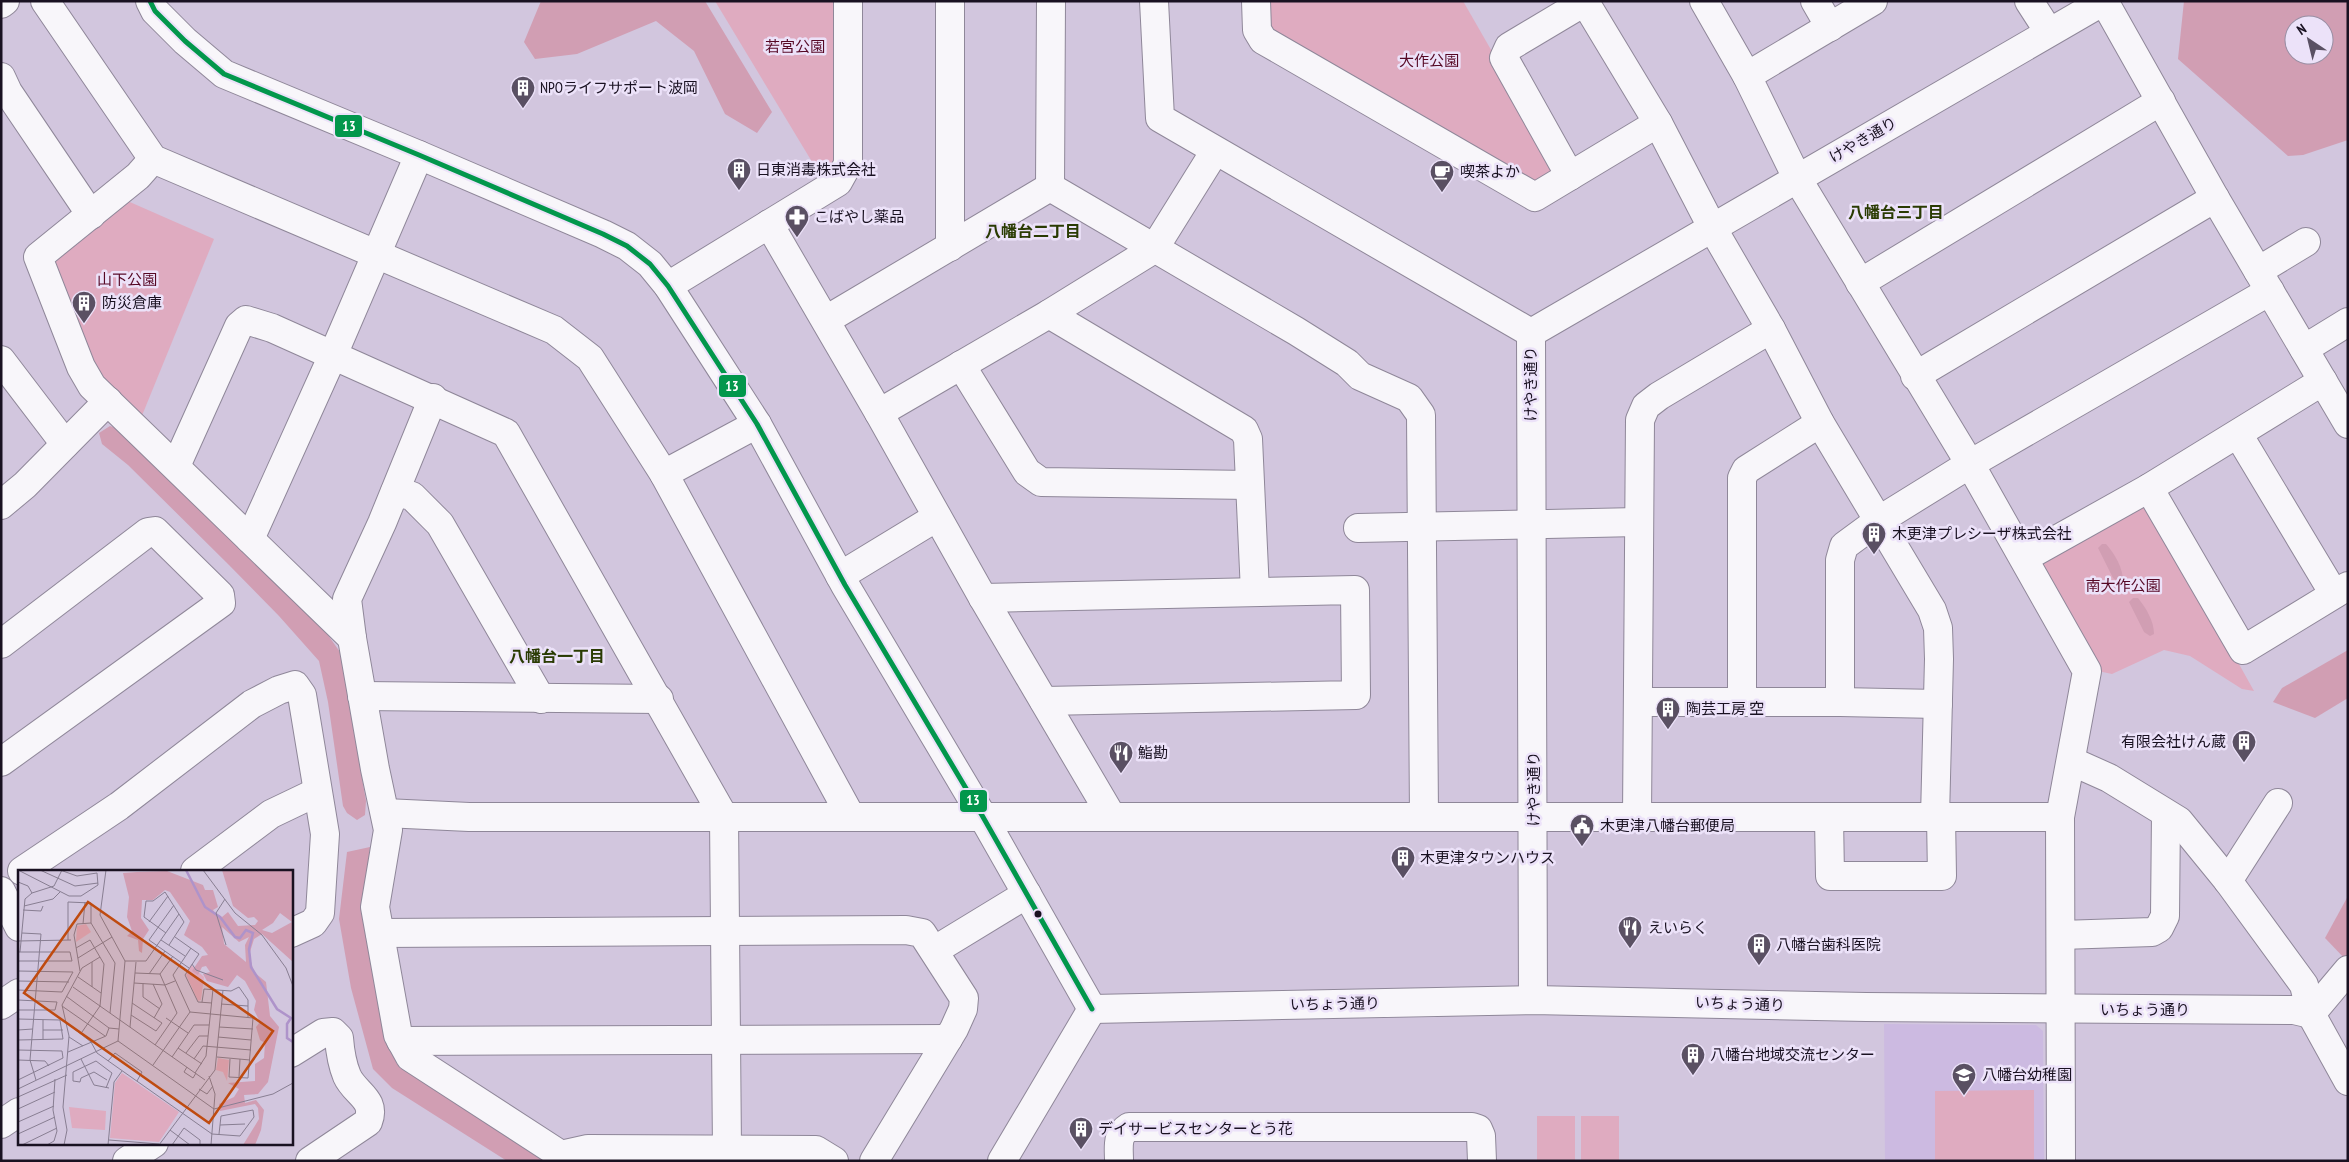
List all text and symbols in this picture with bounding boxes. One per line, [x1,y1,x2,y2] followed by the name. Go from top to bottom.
[2284,15,2334,65] north arrow
[2293,20,2310,39] text: N
[765,37,825,56] park label: 若宮公園
[1399,51,1459,70] park label: 大作公園
[510,75,536,109] building icon: NPOライフサポート波岡
[540,78,698,97] place label: NPOライフサポート波岡
[1826,113,1900,167] street label: けやき通り
[334,114,363,138] line badge: 13
[342,117,356,135] text: 13
[726,157,752,191] building icon: 日東消毒株式会社
[1429,159,1455,193] cafe icon: 喫茶よか
[756,160,876,179] place label: 日東消毒株式会社
[1460,162,1520,181] place label: 喫茶よか
[1848,202,1944,222] district label: 八幡台三丁目
[784,204,810,238] pharmacy icon: こばやし薬品
[814,207,904,226] place label: こばやし薬品
[985,221,1081,241] district label: 八幡台二丁目
[97,270,157,289] park label: 山下公園
[71,290,97,324] building icon: 防災倉庫
[102,293,162,312] place label: 防災倉庫
[1521,346,1540,422] street label: けやき通り
[718,374,747,398] line badge: 13
[725,377,739,395] text: 13
[1861,521,1887,555] building icon: 木更津プレシーザ株式会社
[1892,524,2072,543] place label: 木更津プレシーザ株式会社
[2085,576,2161,595] park label: 南大作公園
[509,646,605,666] district label: 八幡台一丁目
[1655,696,1681,730] building icon: 陶芸工房 空
[1686,699,1764,718] place label: 陶芸工房 空
[2231,729,2257,763] building icon: 有限会社けん蔵
[2121,732,2226,751] place label: 有限会社けん蔵
[1108,740,1134,774] restaurant icon: 鮨勘
[1138,743,1168,762] place label: 鮨勘
[1524,751,1543,827] street label: けやき通り
[959,789,988,813] line badge: 13
[966,791,980,809] text: 13
[1569,813,1595,847] public building icon: 木更津八幡台郵便局
[1600,816,1735,835] place label: 木更津八幡台郵便局
[1390,845,1416,879] building icon: 木更津タウンハウス
[1420,848,1555,867] place label: 木更津タウンハウス
[18,870,292,1144] inset map
[1033,909,1043,919] unlabelled marker
[1617,915,1643,949] restaurant icon: えいらく
[1648,918,1708,937] place label: えいらく
[1746,932,1772,966] building icon: 八幡台歯科医院
[1776,935,1881,954] place label: 八幡台歯科医院
[1695,992,1785,1015] street label: いちょう通り
[1290,993,1380,1014] street label: いちょう通り
[2100,1000,2190,1019] street label: いちょう通り
[1680,1042,1706,1076] building icon: 八幡台地域交流センター
[1710,1045,1875,1064] place label: 八幡台地域交流センター
[1951,1062,1977,1096] school or university icon: 八幡台幼稚園
[1982,1065,2072,1084] place label: 八幡台幼稚園
[1068,1116,1094,1150] building icon: デイサービスセンターとう花
[1098,1119,1293,1138] place label: デイサービスセンターとう花

